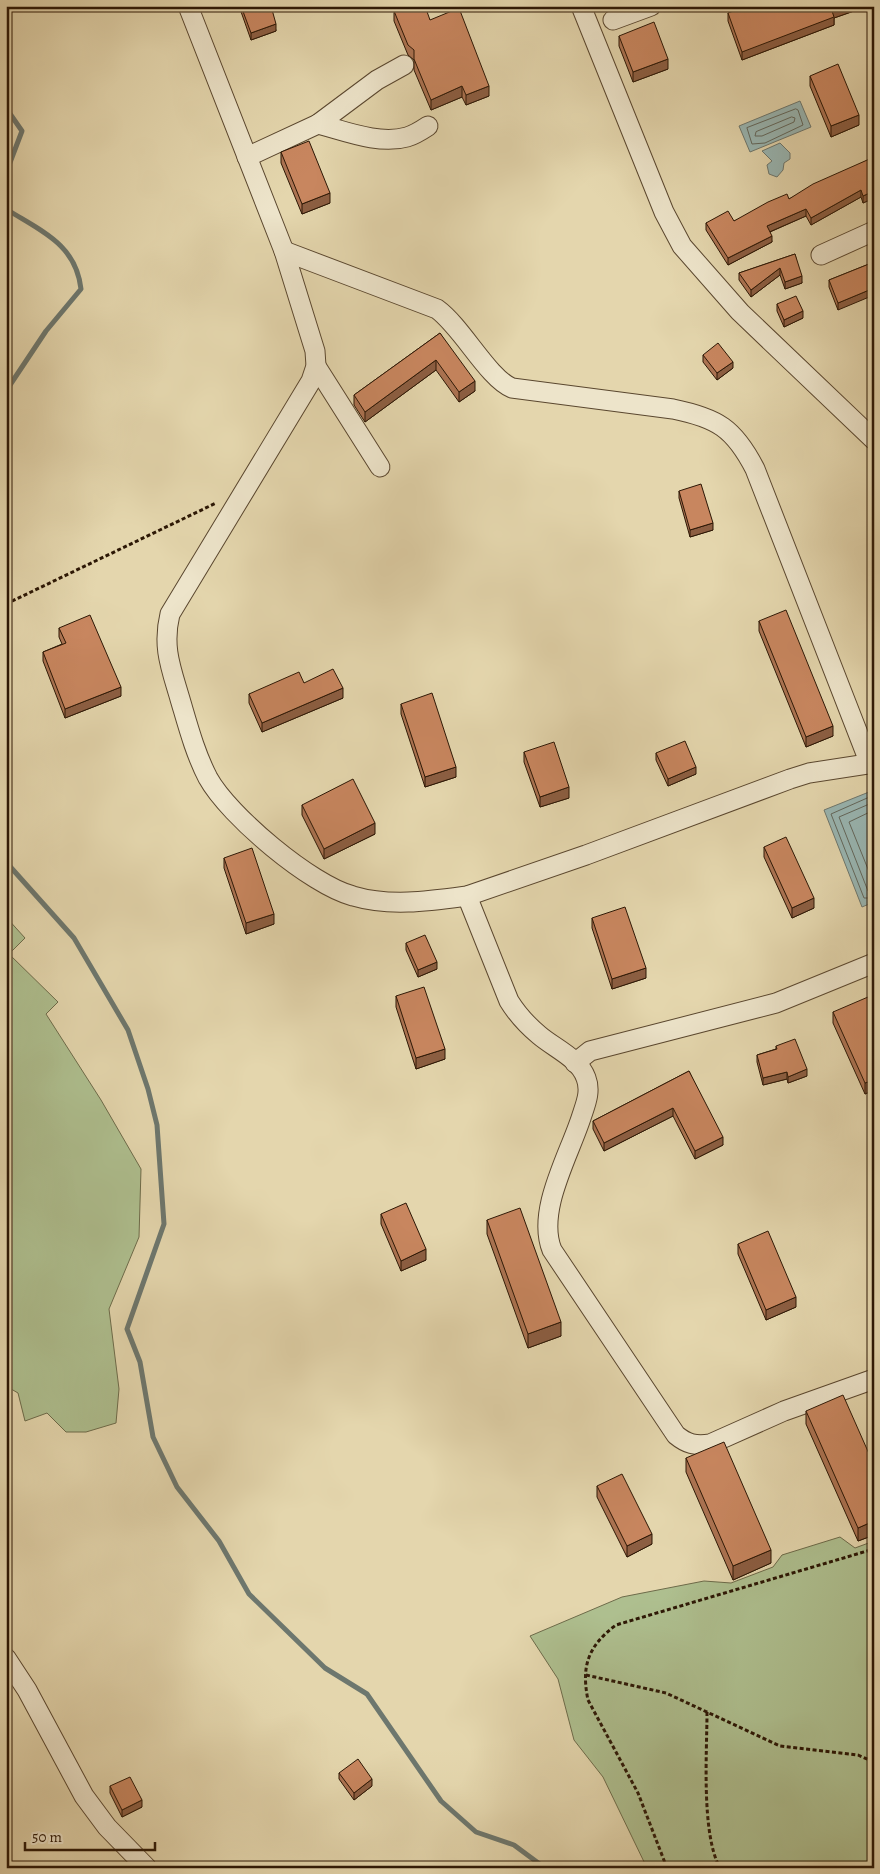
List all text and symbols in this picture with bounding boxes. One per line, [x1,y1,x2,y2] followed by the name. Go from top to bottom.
[25,1819,155,1851] scale bar
[32,1827,62,1847] text: 50 m

